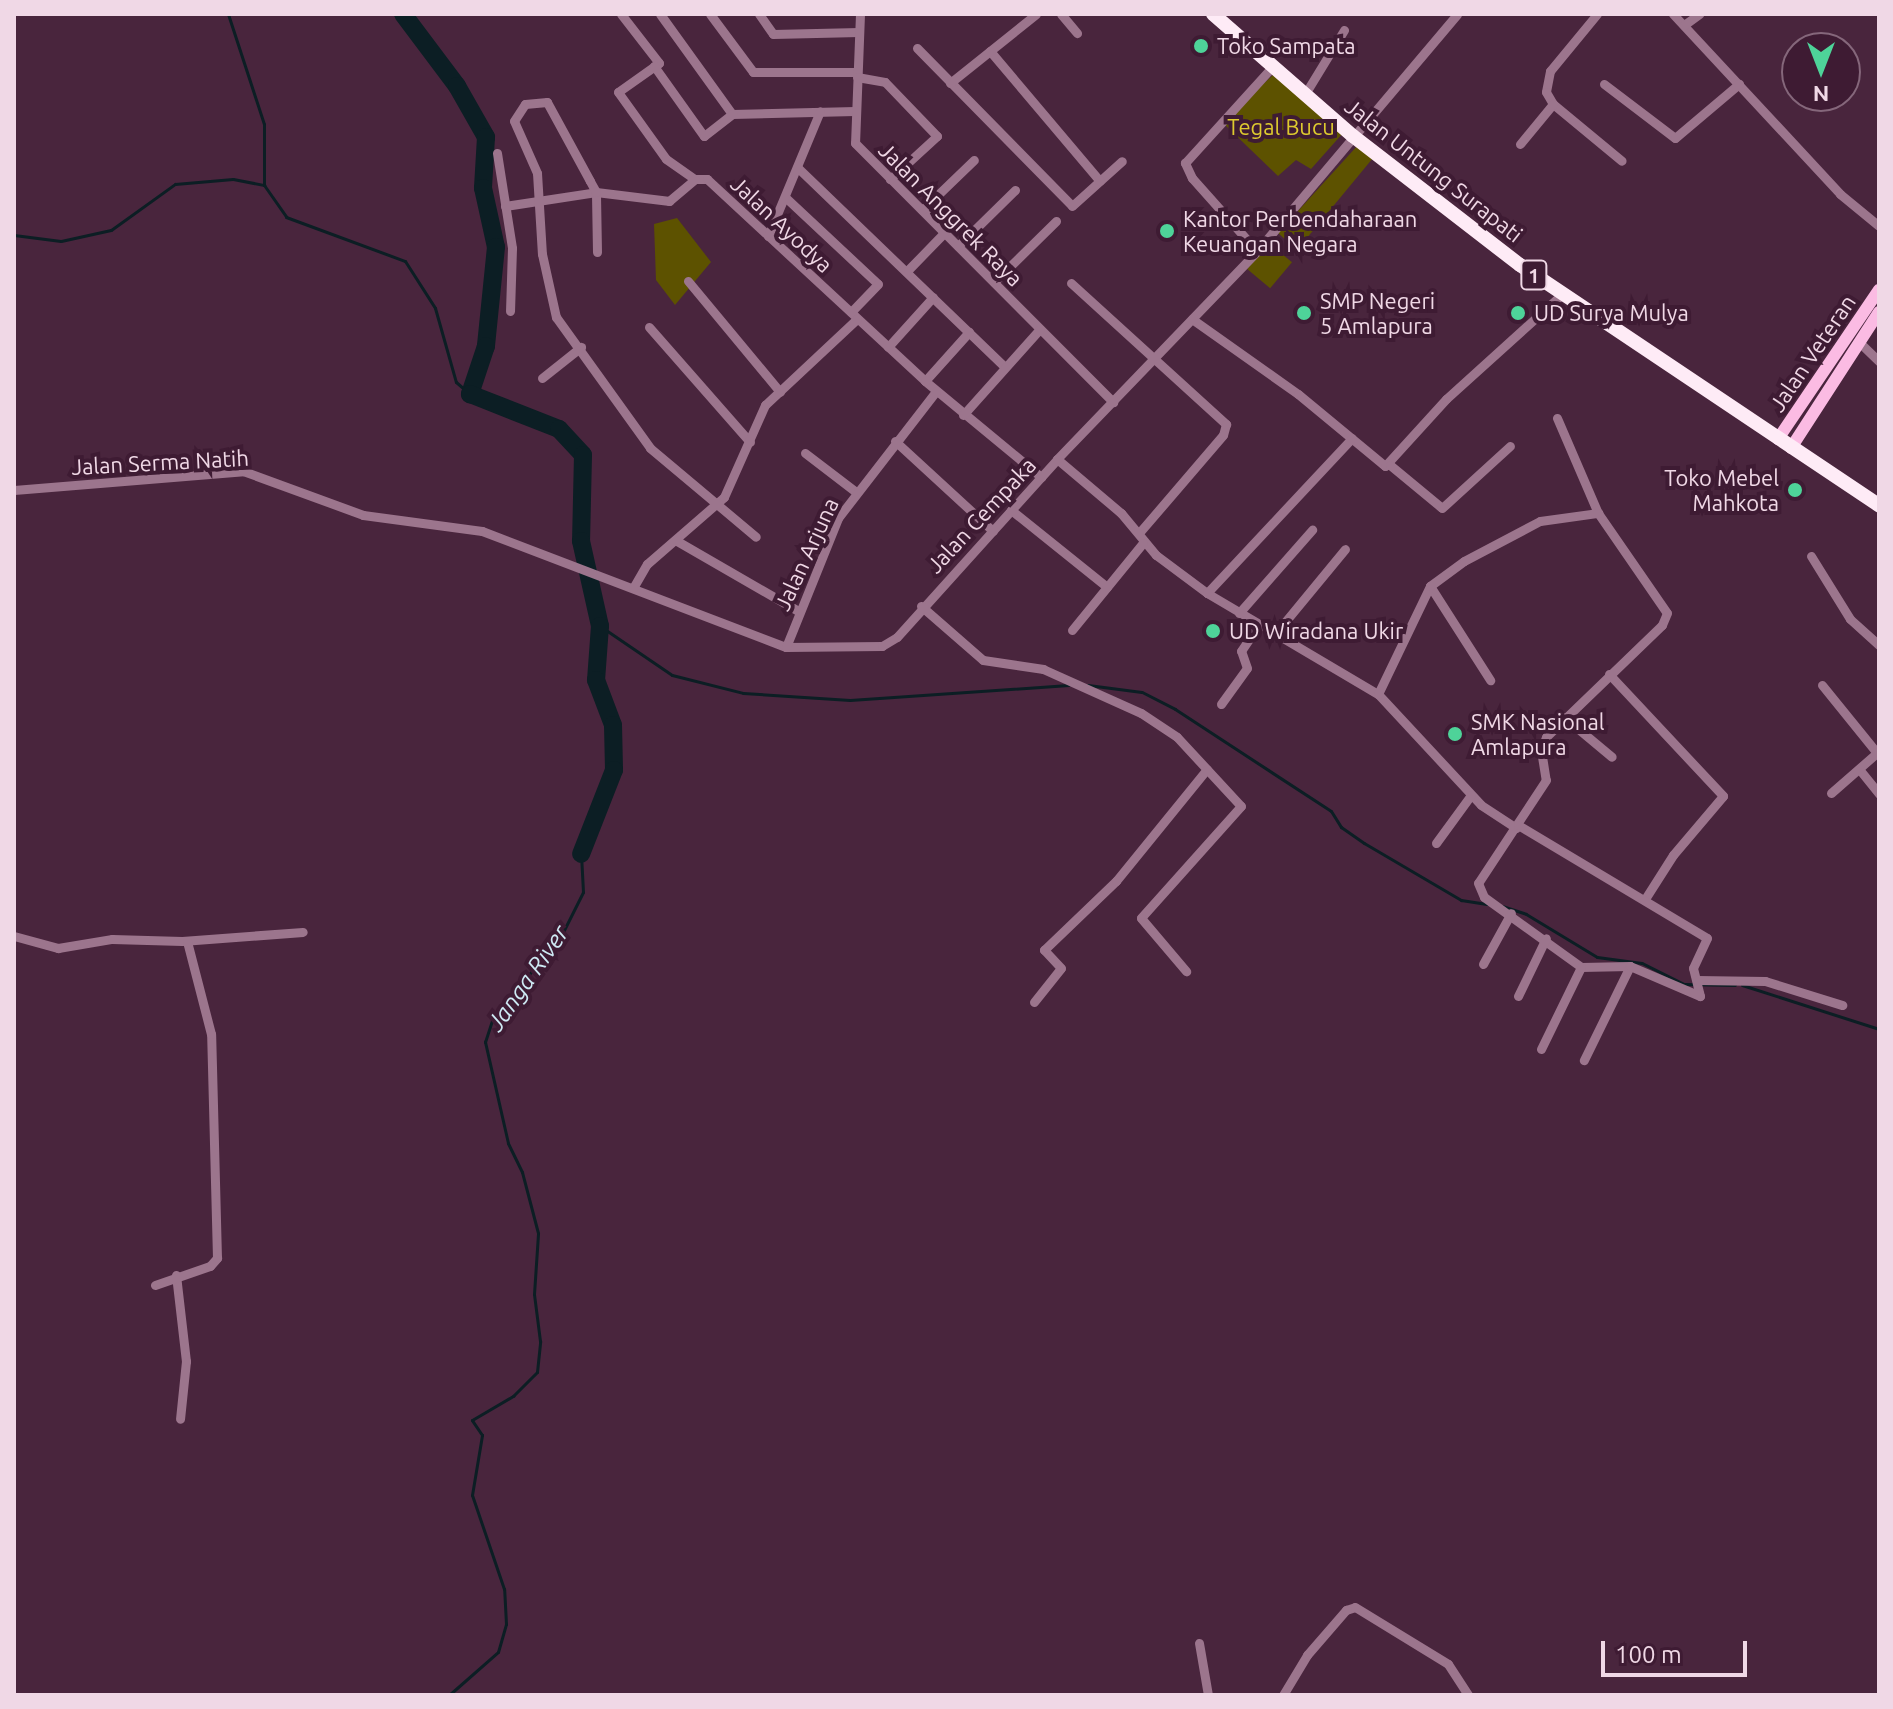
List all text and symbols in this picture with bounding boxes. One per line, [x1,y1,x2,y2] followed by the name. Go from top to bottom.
[1781,32,1861,112] north arrow
[1217,33,1356,59] place label: Toko Sampata
[1192,37,1210,55] marker: Toko Sampata
[1813,82,1829,107] text: N
[1340,93,1528,247] street label: Jalan Untung Surapati
[1227,114,1335,140] park label: Tegal Bucu
[874,137,1028,291] street label: Jalan Anggrek Raya
[726,170,838,278] street label: Jalan Ayodya
[1183,205,1417,256] place label: Kantor Perbendaharaan Keuangan Negara
[1158,222,1176,240] marker: Kantor Perbendaharaan Keuangan Negara
[1520,259,1548,291] road number: 1
[1320,287,1435,338] place label: SMP Negeri 5 Amlapura
[1763,290,1861,416] street label: Jalan Veteran
[1534,300,1689,326] place label: UD Surya Mulya
[1295,304,1313,322] marker: SMP Negeri 5 Amlapura
[1509,304,1527,322] marker: UD Surya Mulya
[71,444,249,480] street label: Jalan Serma Natih
[921,452,1041,578] street label: Jalan Cempaka
[1664,464,1779,516] place label: Toko Mebel Mahkota
[1786,481,1804,499] marker: Toko Mebel Mahkota
[768,493,844,615] street label: Jalan Arjuna
[1229,618,1403,644] place label: UD Wiradana Ukir
[1204,622,1222,640] marker: UD Wiradana Ukir
[1471,708,1604,760] place label: SMK Nasional Amlapura
[1446,725,1464,743] marker: SMK Nasional Amlapura
[481,920,575,1036] water label: Janga River
[1605,1625,1751,1675] scale bar
[1615,1641,1682,1668] text: 100 m

